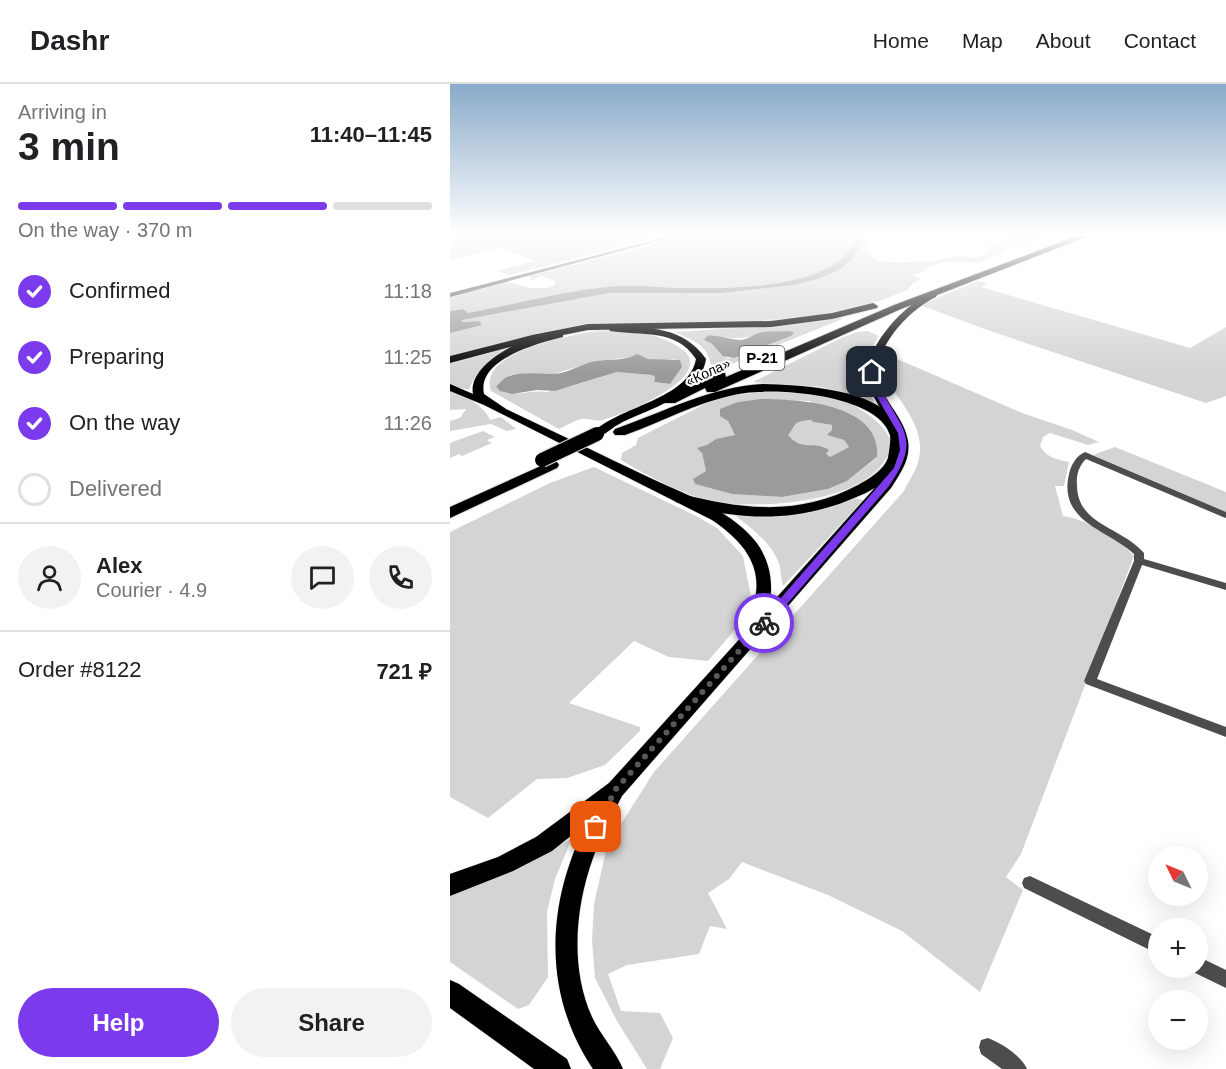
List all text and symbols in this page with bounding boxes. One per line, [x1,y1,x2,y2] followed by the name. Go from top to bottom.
[30,25,109,56] text: Dashr
[873,29,929,52] text: Home
[962,29,1003,52] text: Map
[1036,29,1091,52] text: About
[1124,29,1196,52] text: Contact
[18,101,107,123] text: Arriving in
[310,122,432,147] text: 11:40–11:45
[18,125,120,168] text: 3 min
[18,219,193,241] text: On the way · 370 m
[18,275,51,308] icon: check
[69,278,170,303] text: Confirmed
[383,280,432,302] text: 11:18
[18,341,51,374] icon: check
[69,344,164,369] text: Preparing
[383,346,432,368] text: 11:25
[740,346,784,370] road number: Р-21
[846,346,897,397] pin
[683,355,733,389] street label: «Кола»
[855,355,888,388] icon: home
[18,407,51,440] icon: check
[69,410,180,435] text: On the way
[383,412,432,434] text: 11:26
[69,476,162,501] text: Delivered
[18,546,81,609] button: person
[291,546,354,609] button: chat
[369,546,432,609] button: phone
[96,553,142,578] text: Alex
[96,579,207,601] text: Courier · 4.9
[734,593,794,653] courier
[748,607,781,640] icon: bike
[18,657,142,682] text: Order #8122
[376,659,432,684] text: 721 ₽
[570,801,621,852] pin
[579,810,612,843] icon: bag
[1148,846,1208,906] north arrow
[1148,846,1208,1050] map controls
[1148,918,1208,978] button: +
[18,988,219,1057] button: Help
[231,988,432,1057] button: Share
[1148,990,1208,1050] button: −

